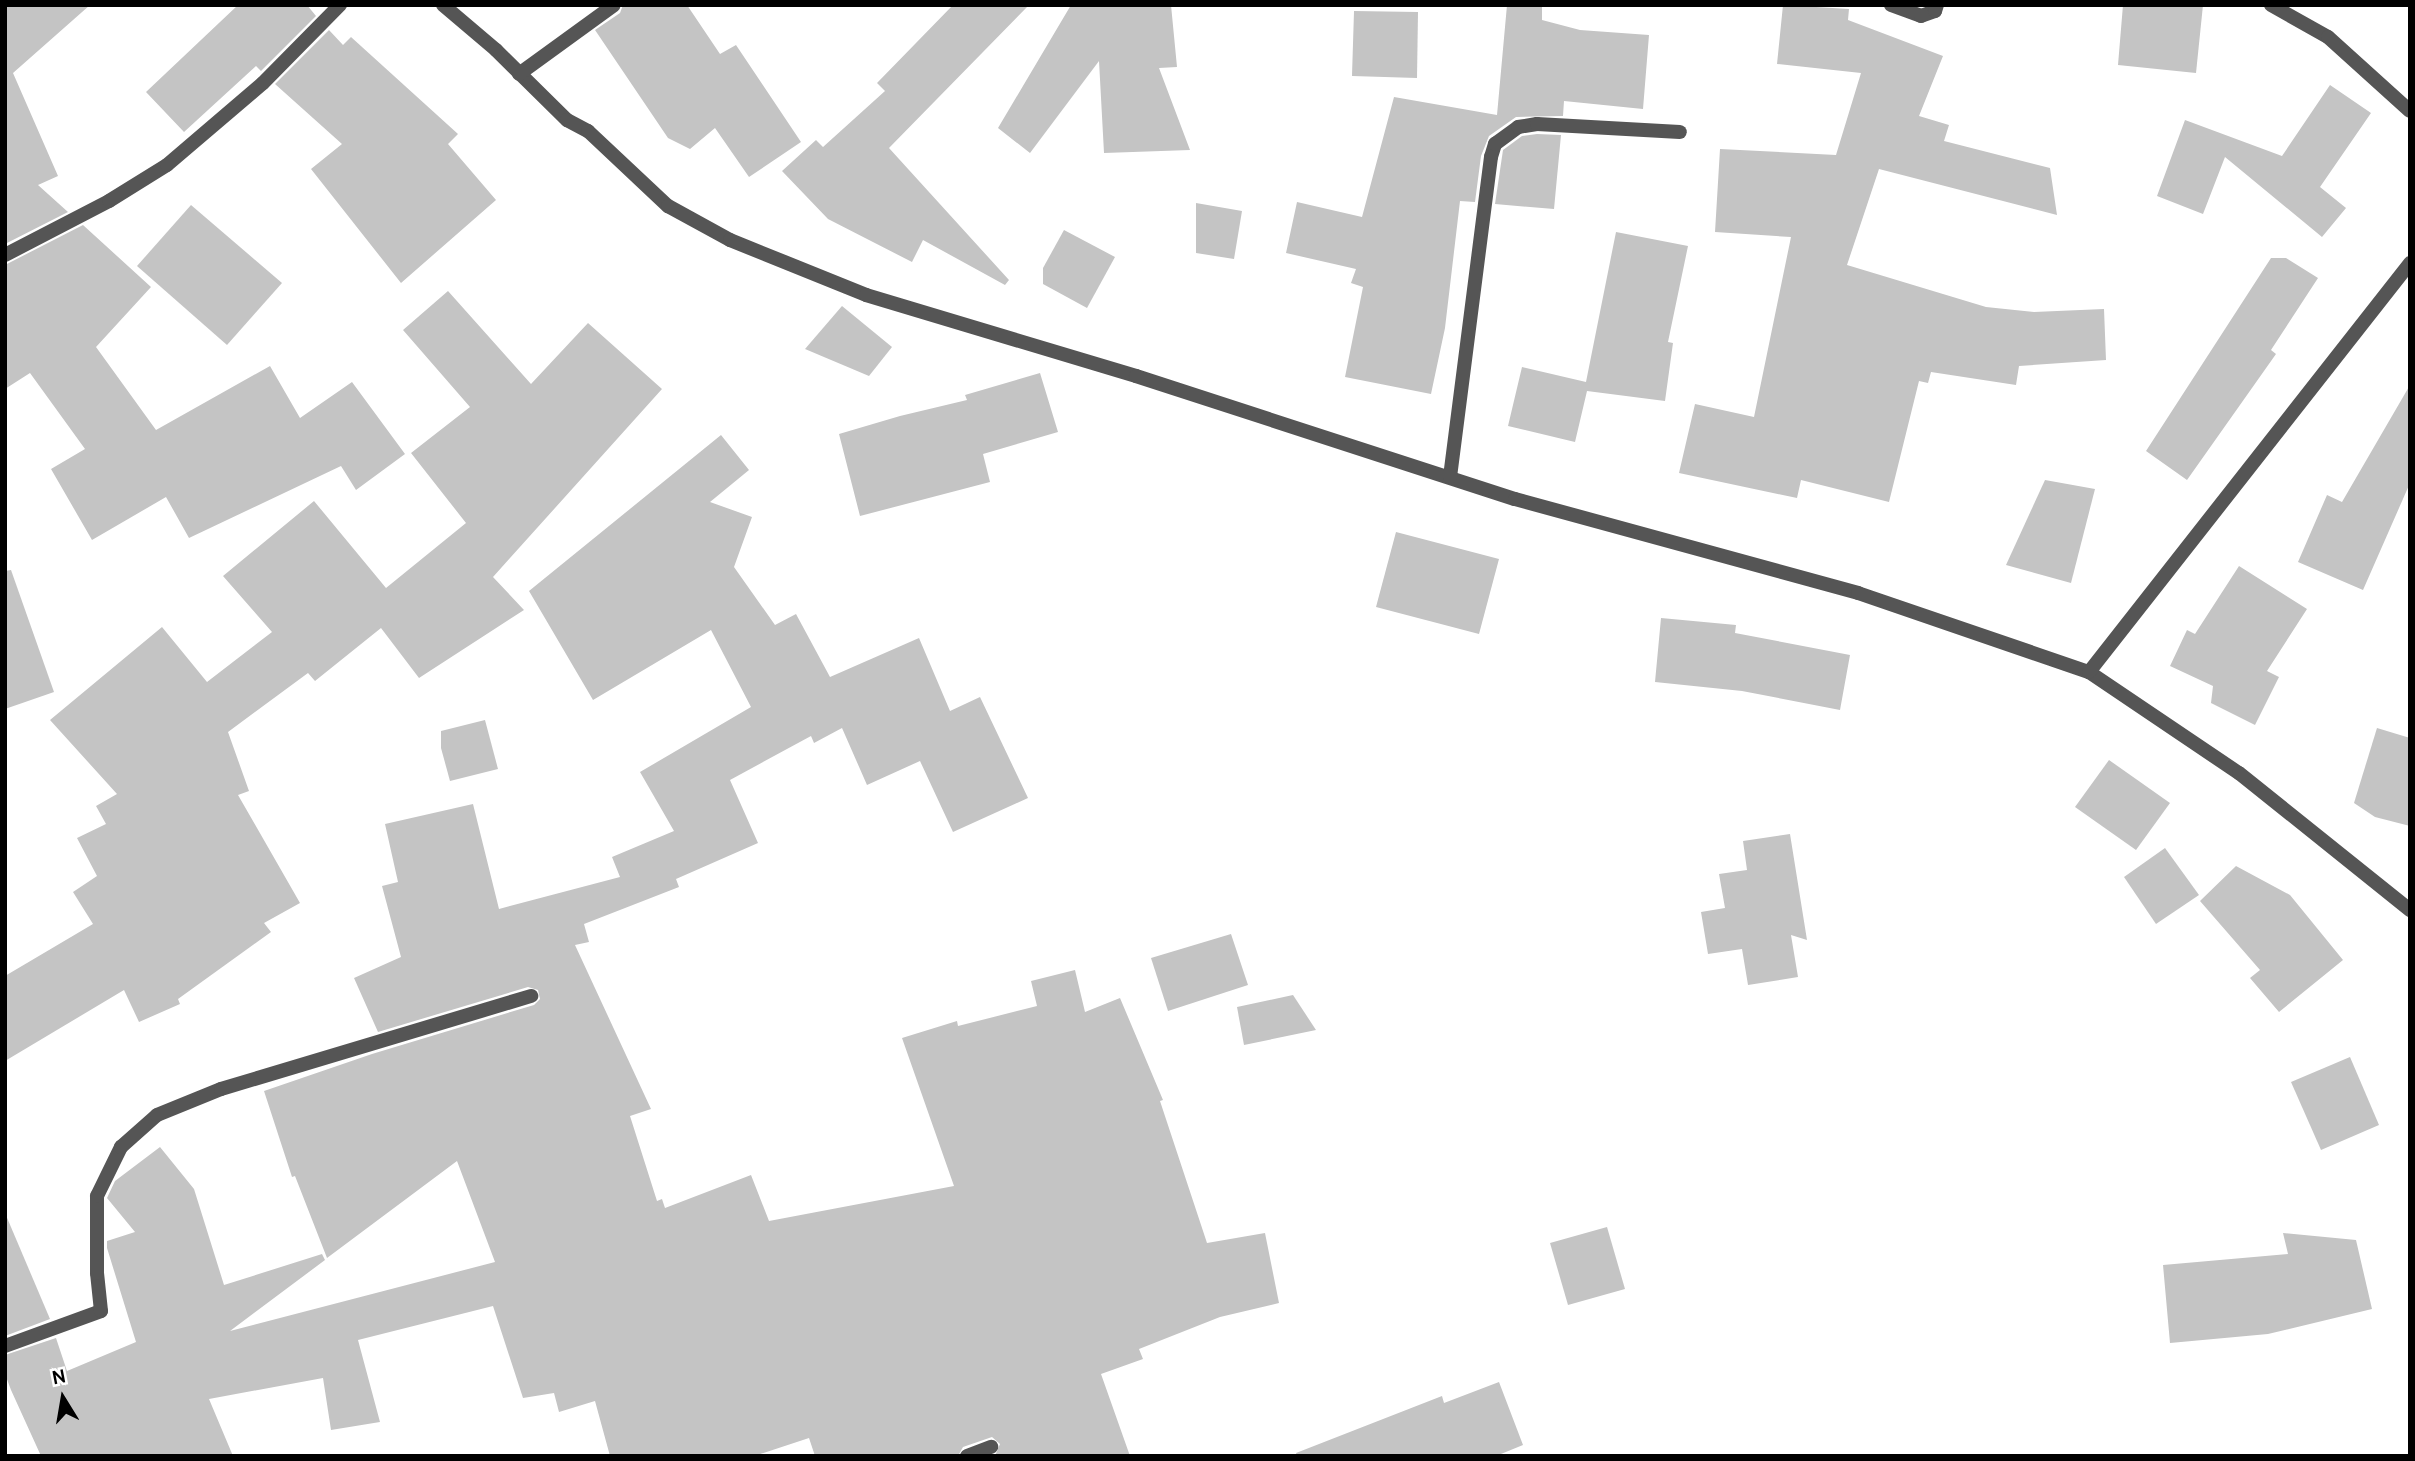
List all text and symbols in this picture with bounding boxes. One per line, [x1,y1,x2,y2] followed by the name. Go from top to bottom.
[28,1363,98,1433] north arrow
[50,1364,68,1389] text: N

